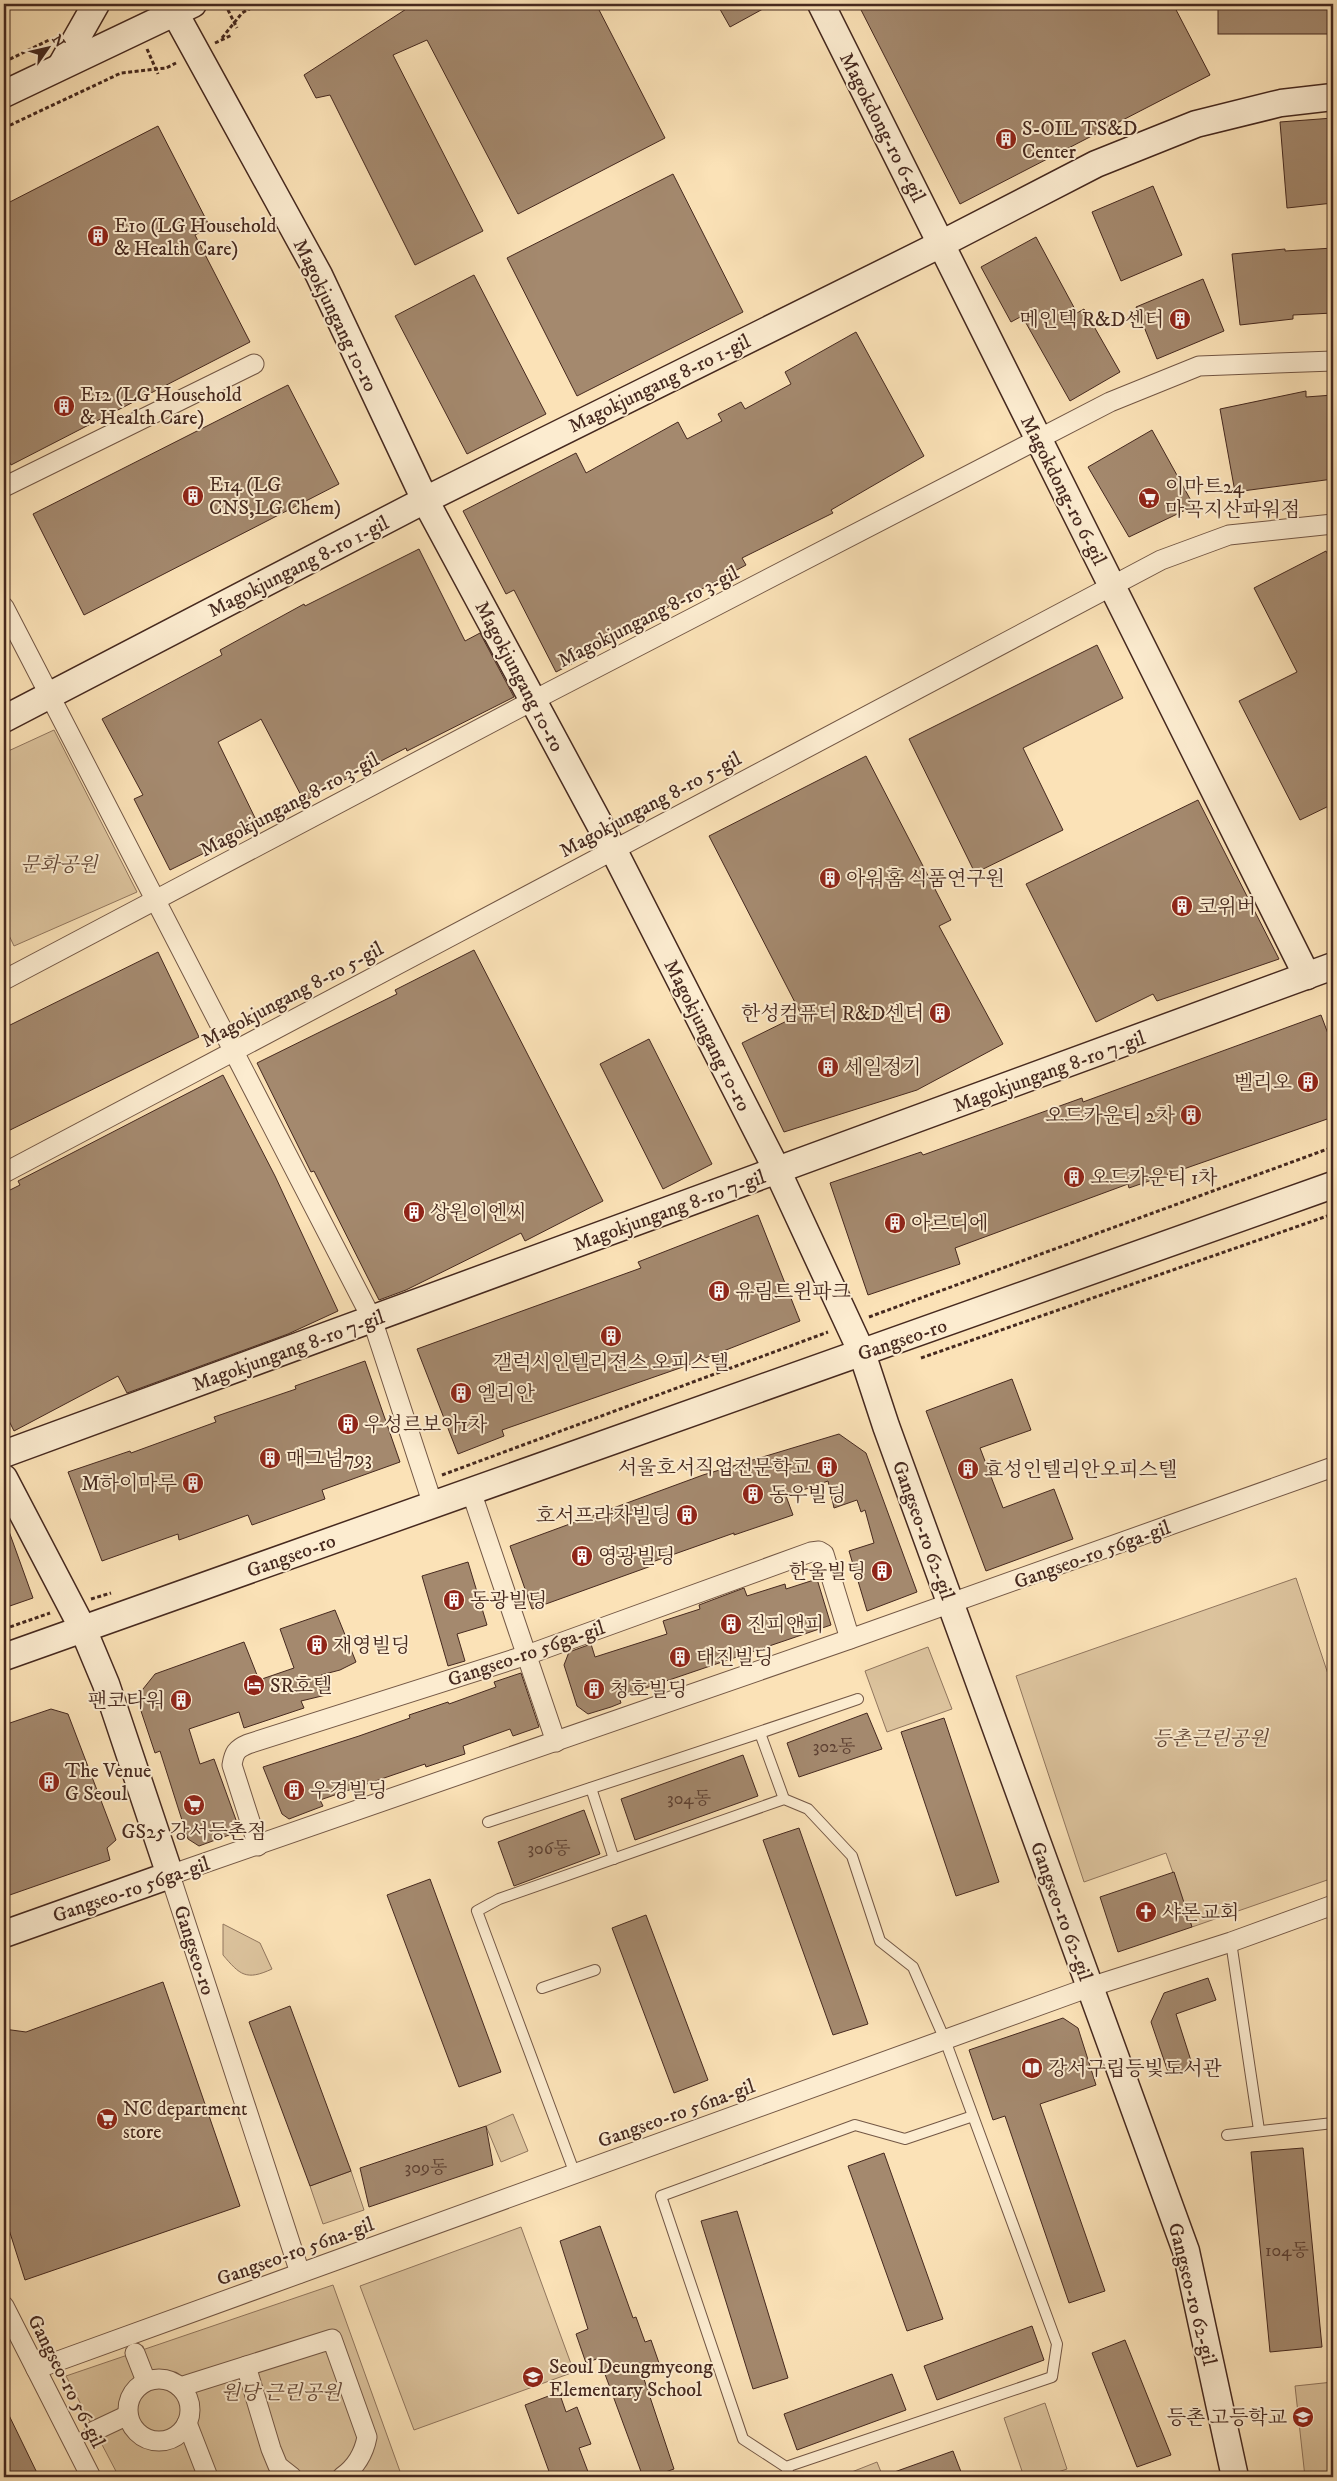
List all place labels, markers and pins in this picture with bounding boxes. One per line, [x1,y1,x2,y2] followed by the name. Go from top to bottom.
[1022,117,1138,165] place label: S-OIL TS&D Center
[994,127,1018,151] building icon: S-OIL TS&D Center
[114,214,277,262] place label: E10 (LG Household & Health Care)
[86,224,110,248] building icon: E10 (LG Household & Health Care)
[1168,307,1192,331] building icon: 메인텍 R&D센터
[1020,308,1164,333] place label: 메인텍 R&D센터
[80,383,242,431] place label: E12 (LG Household & Health Care)
[52,394,76,418] building icon: E12 (LG Household & Health Care)
[209,473,341,521] place label: E14 (LG CNS,LG Chem)
[1165,475,1300,523] place label: 이마트24 마곡지산파워점
[181,484,205,508] building icon: E14 (LG CNS,LG Chem)
[1137,486,1161,510] supermarket icon: 이마트24 마곡지산파워점
[818,866,842,890] building icon: 아워홈 식품연구원
[846,867,1005,892] place label: 아워홈 식품연구원
[1170,894,1194,918] building icon: 코위버
[1198,895,1256,920] place label: 코위버
[928,1001,952,1025] building icon: 한성컴퓨터 R&D센터
[741,1002,924,1027] place label: 한성컴퓨터 R&D센터
[816,1055,840,1079] building icon: 세일정기
[844,1056,921,1081] place label: 세일정기
[1296,1070,1320,1094] building icon: 벨리오
[1234,1071,1292,1096] place label: 벨리오
[1179,1103,1203,1127] building icon: 오드카운티 2차
[1045,1104,1176,1129] place label: 오드카운티 2차
[1062,1165,1086,1189] building icon: 오드카운티 1차
[1090,1166,1218,1191] place label: 오드카운티 1차
[402,1200,426,1224] building icon: 상원이엔씨
[430,1201,527,1226] place label: 상원이엔씨
[883,1211,907,1235] building icon: 아르디에
[911,1212,988,1237] place label: 아르디에
[707,1279,731,1303] building icon: 유림트윈파크
[735,1280,851,1305] place label: 유림트윈파크
[599,1324,623,1348] building icon: 갤럭시인텔리젼스 오피스텔
[493,1351,729,1376] place label: 갤럭시인텔리젼스 오피스텔
[449,1381,473,1405] building icon: 엘리안
[477,1382,536,1407] place label: 엘리안
[336,1412,360,1436] building icon: 우성르보아1차
[364,1413,488,1438] place label: 우성르보아1차
[258,1446,282,1470] building icon: 매그넘793
[286,1447,372,1472] place label: 매그넘793
[815,1455,839,1479] building icon: 서울호서직업전문학교
[618,1456,812,1481] place label: 서울호서직업전문학교
[956,1457,980,1481] building icon: 효성인텔리안오피스텔
[984,1458,1177,1483] place label: 효성인텔리안오피스텔
[181,1471,205,1495] building icon: M하이마루
[81,1472,177,1497] place label: M하이마루
[741,1482,765,1506] building icon: 동우빌딩
[769,1483,846,1508] place label: 동우빌딩
[675,1503,699,1527] building icon: 호서프라자빌딩
[536,1504,671,1529] place label: 호서프라자빌딩
[570,1544,594,1568] building icon: 영광빌딩
[598,1545,675,1570] place label: 영광빌딩
[870,1559,894,1583] building icon: 한울빌딩
[789,1560,866,1585] place label: 한울빌딩
[442,1588,466,1612] building icon: 동광빌딩
[470,1589,547,1614] place label: 동광빌딩
[719,1612,743,1636] building icon: 진피앤피
[747,1613,824,1638] place label: 진피앤피
[305,1633,329,1657] building icon: 재영빌딩
[333,1634,410,1659] place label: 재영빌딩
[668,1645,692,1669] building icon: 태진빌딩
[696,1646,773,1671] place label: 태진빌딩
[242,1673,266,1697] hotel icon: SR호텔
[270,1674,332,1699] place label: SR호텔
[582,1677,606,1701] building icon: 청호빌딩
[610,1678,687,1703] place label: 청호빌딩
[169,1688,193,1712] building icon: 팬코타워
[88,1689,165,1714] place label: 팬코타워
[65,1759,151,1807] place label: The Venue G Seoul
[37,1770,61,1794] building icon: The Venue G Seoul
[282,1778,306,1802] building icon: 우경빌딩
[310,1779,387,1804] place label: 우경빌딩
[182,1793,206,1817] supermarket icon: GS25 강서등촌점
[121,1820,267,1845] place label: GS25 강서등촌점
[1134,1900,1158,1924] church icon: 샤론교회
[1162,1901,1239,1926] place label: 샤론교회
[1020,2056,1044,2080] library icon: 강서구립등빛도서관
[1048,2057,1223,2082] place label: 강서구립등빛도서관
[123,2097,247,2145] place label: NC department store
[95,2107,119,2131] supermarket icon: NC department store
[549,2355,713,2403] place label: Seoul Deungmyeong Elementary School
[521,2365,545,2389] school or university icon: Seoul Deungmyeong Elementary School
[1291,2405,1315,2429] school or university icon: 등촌 고등학교
[1167,2406,1288,2431] place label: 등촌 고등학교

